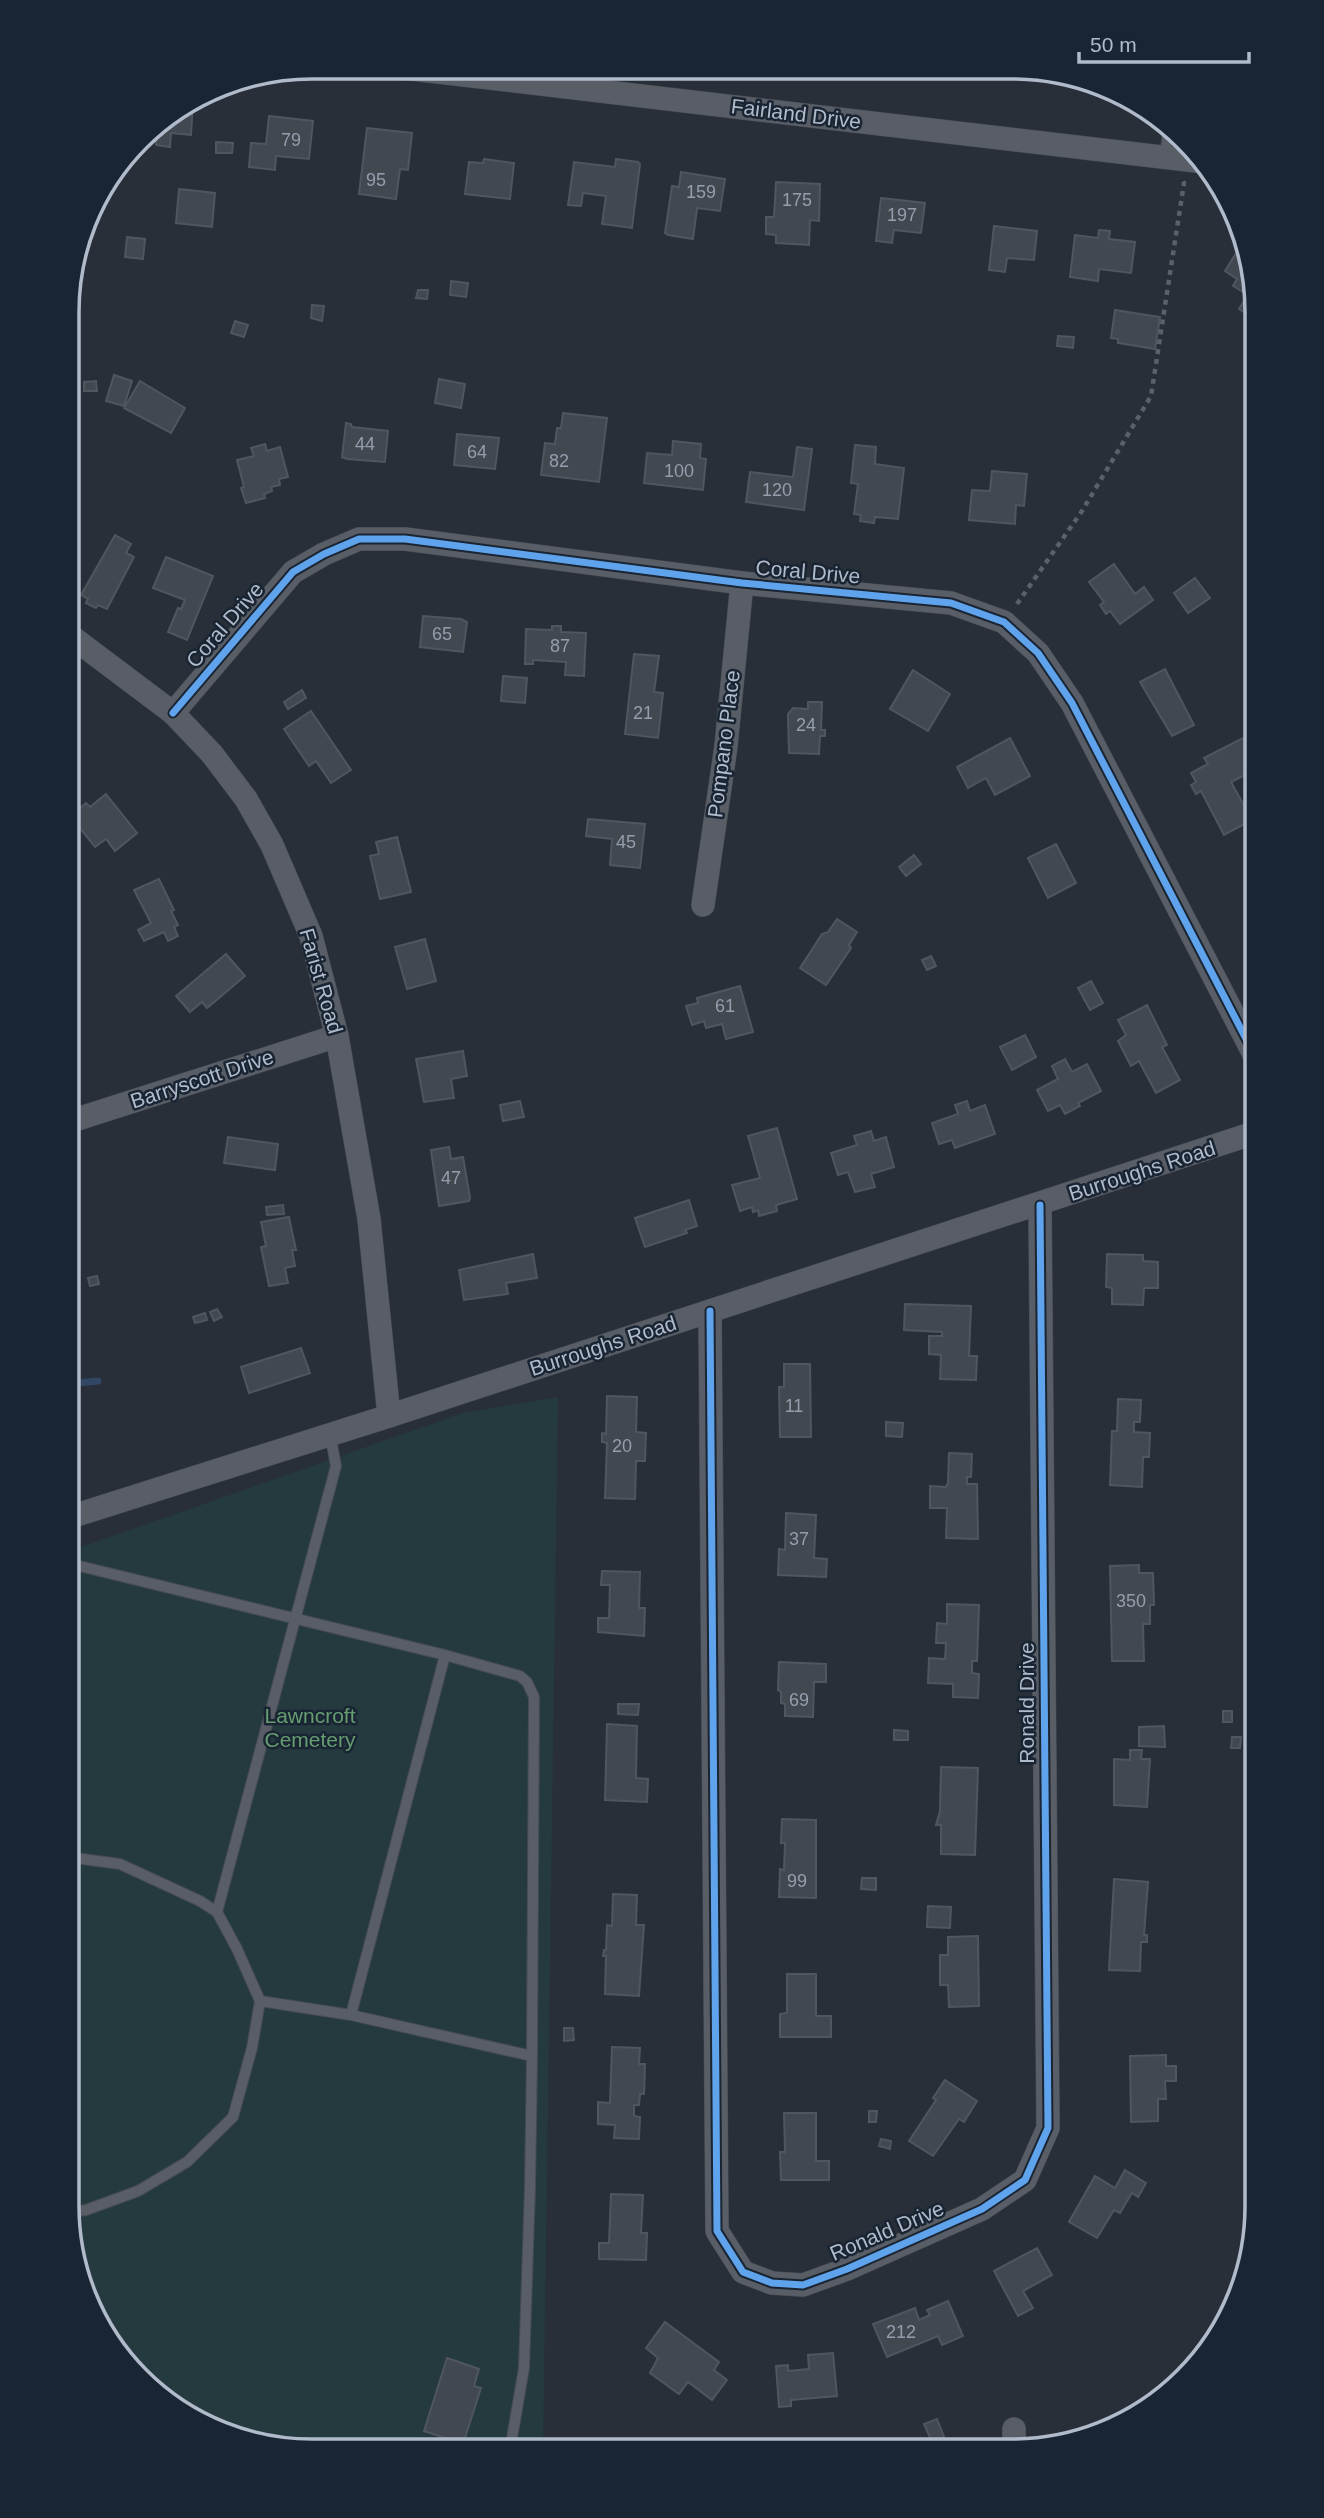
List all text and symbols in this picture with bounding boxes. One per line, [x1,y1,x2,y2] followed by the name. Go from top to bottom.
[1079,21,1249,65] scale bar
[1090,33,1137,56] text: 50 m
[730,94,862,133] street label: Fairland Drive
[281,130,301,150] house number: 79
[366,170,386,190] house number: 95
[686,182,716,202] house number: 159
[782,190,812,210] house number: 175
[887,205,917,225] house number: 197
[355,434,375,454] house number: 44
[467,442,487,462] house number: 64
[549,451,569,471] house number: 82
[664,461,694,481] house number: 100
[762,480,792,500] house number: 120
[755,555,861,588] street label: Coral Drive
[181,577,268,672] street label: Coral Drive
[432,624,452,644] house number: 65
[550,636,570,656] house number: 87
[703,669,744,819] street label: Pompano Place
[633,703,653,723] house number: 21
[796,715,816,735] house number: 24
[616,832,636,852] house number: 45
[295,926,347,1036] street label: Farist Road
[715,996,735,1016] house number: 61
[127,1045,276,1113] street label: Barryscott Drive
[1066,1136,1218,1205] street label: Burroughs Road
[441,1168,461,1188] house number: 47
[527,1311,679,1380] street label: Burroughs Road
[785,1396,803,1416] house number: 11
[612,1436,632,1456] house number: 20
[789,1529,809,1549] house number: 37
[1116,1591,1146,1611] house number: 350
[1015,1642,1038,1764] street label: Ronald Drive
[789,1690,809,1710] house number: 69
[264,1704,356,1751] park label: Lawncroft Cemetery
[787,1871,807,1891] house number: 99
[826,2196,947,2265] street label: Ronald Drive
[886,2322,916,2342] house number: 212

